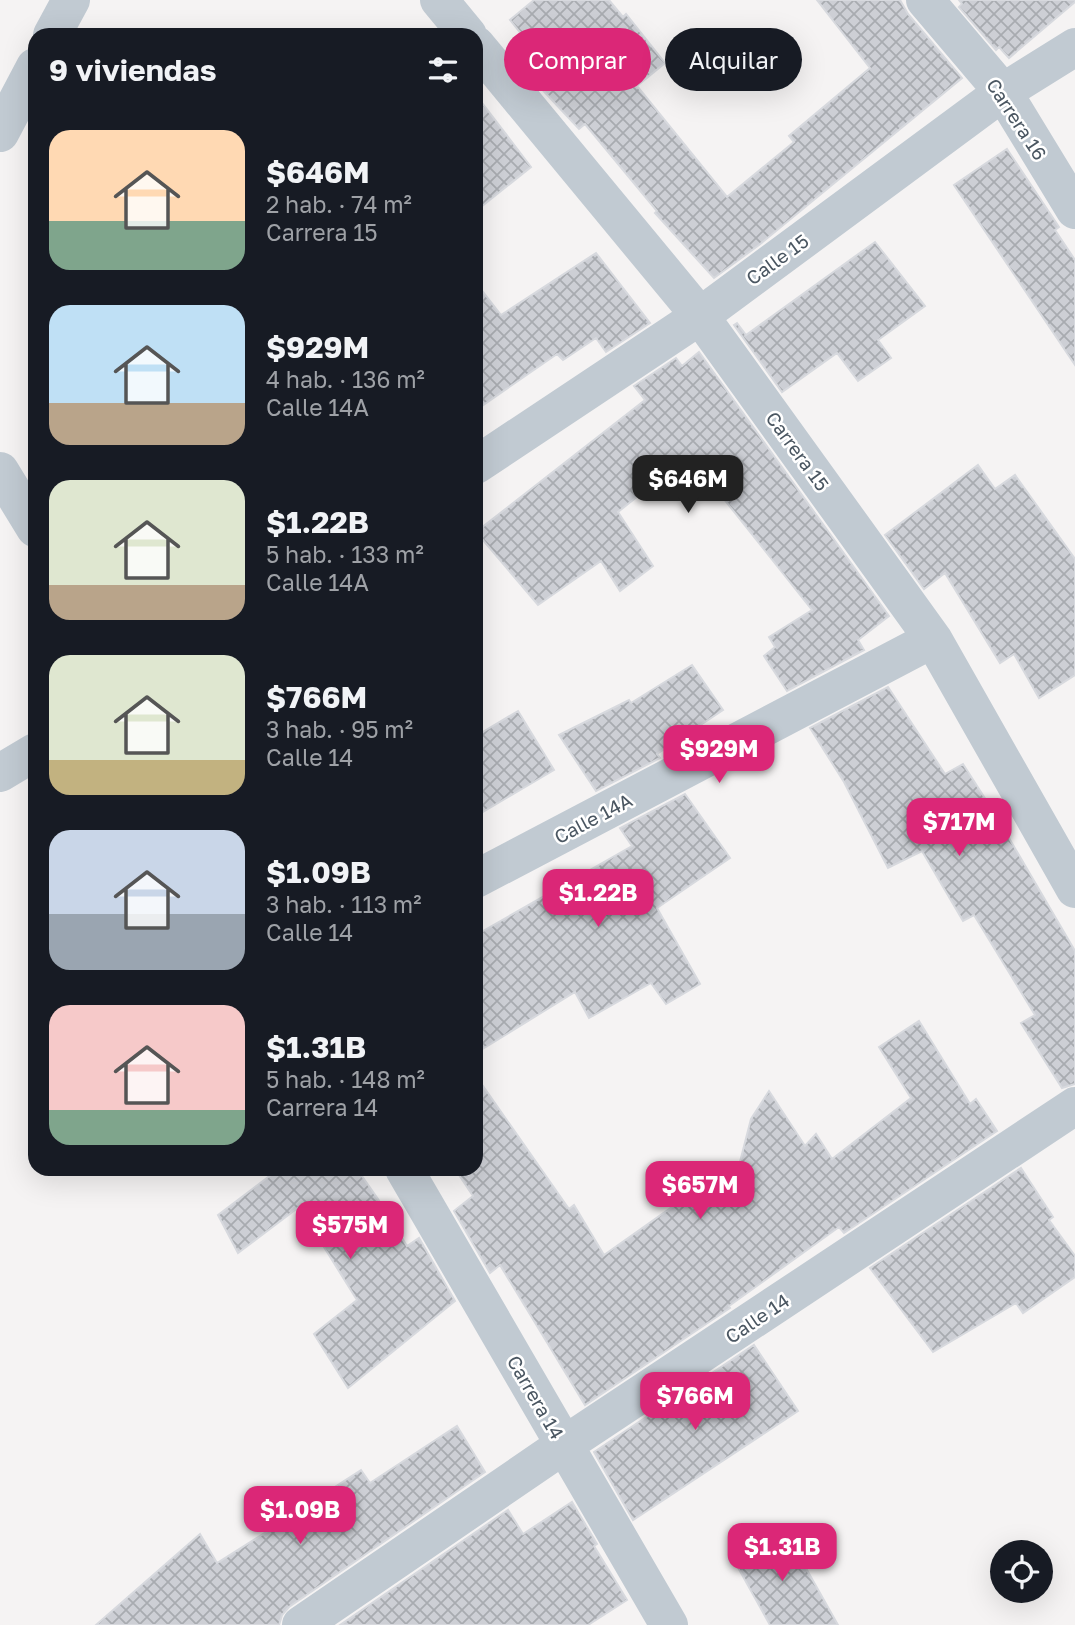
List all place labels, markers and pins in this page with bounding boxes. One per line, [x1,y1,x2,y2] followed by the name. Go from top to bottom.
[639,456,737,515] pin: $646M
[670,726,768,785] pin: $929M
[910,798,1008,858] pin: $717M
[541,870,655,929] pin: $1.22B
[651,1162,749,1221] pin: $657M
[301,1202,399,1261] pin: $575M
[646,1372,744,1432] pin: $766M
[243,1486,357,1546] pin: $1.09B
[725,1524,839,1583] pin: $1.31B

